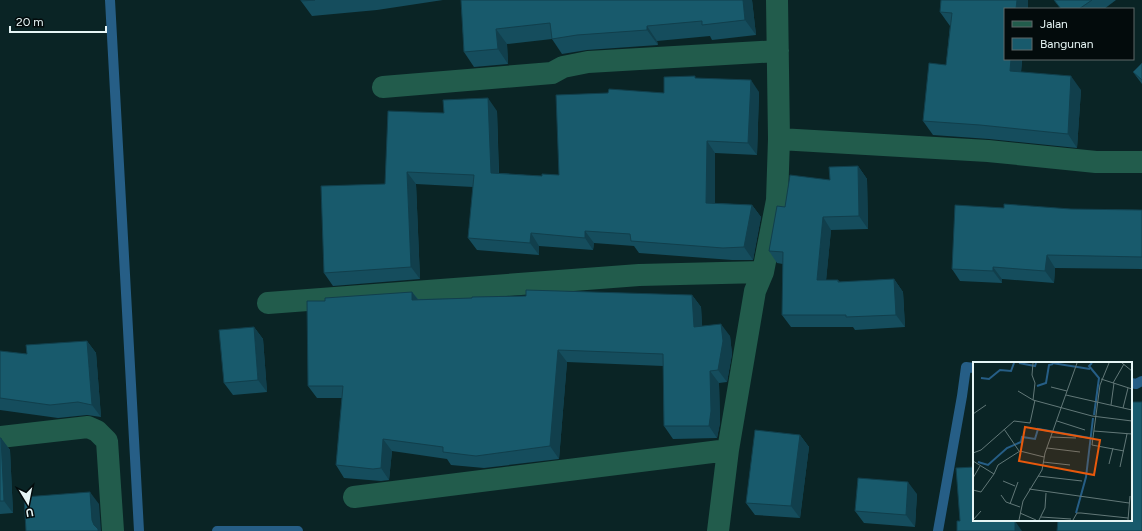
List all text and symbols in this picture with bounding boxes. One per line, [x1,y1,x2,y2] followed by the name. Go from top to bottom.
[10,8,106,34] scale bar
[1004,8,1134,60] legend
[16,15,44,29] text: 20 m
[1040,17,1068,31] text: Jalan
[1040,37,1094,51] text: Bangunan
[973,362,1132,521] inset map
[8,483,48,523] north arrow
[24,505,35,519] text: U

